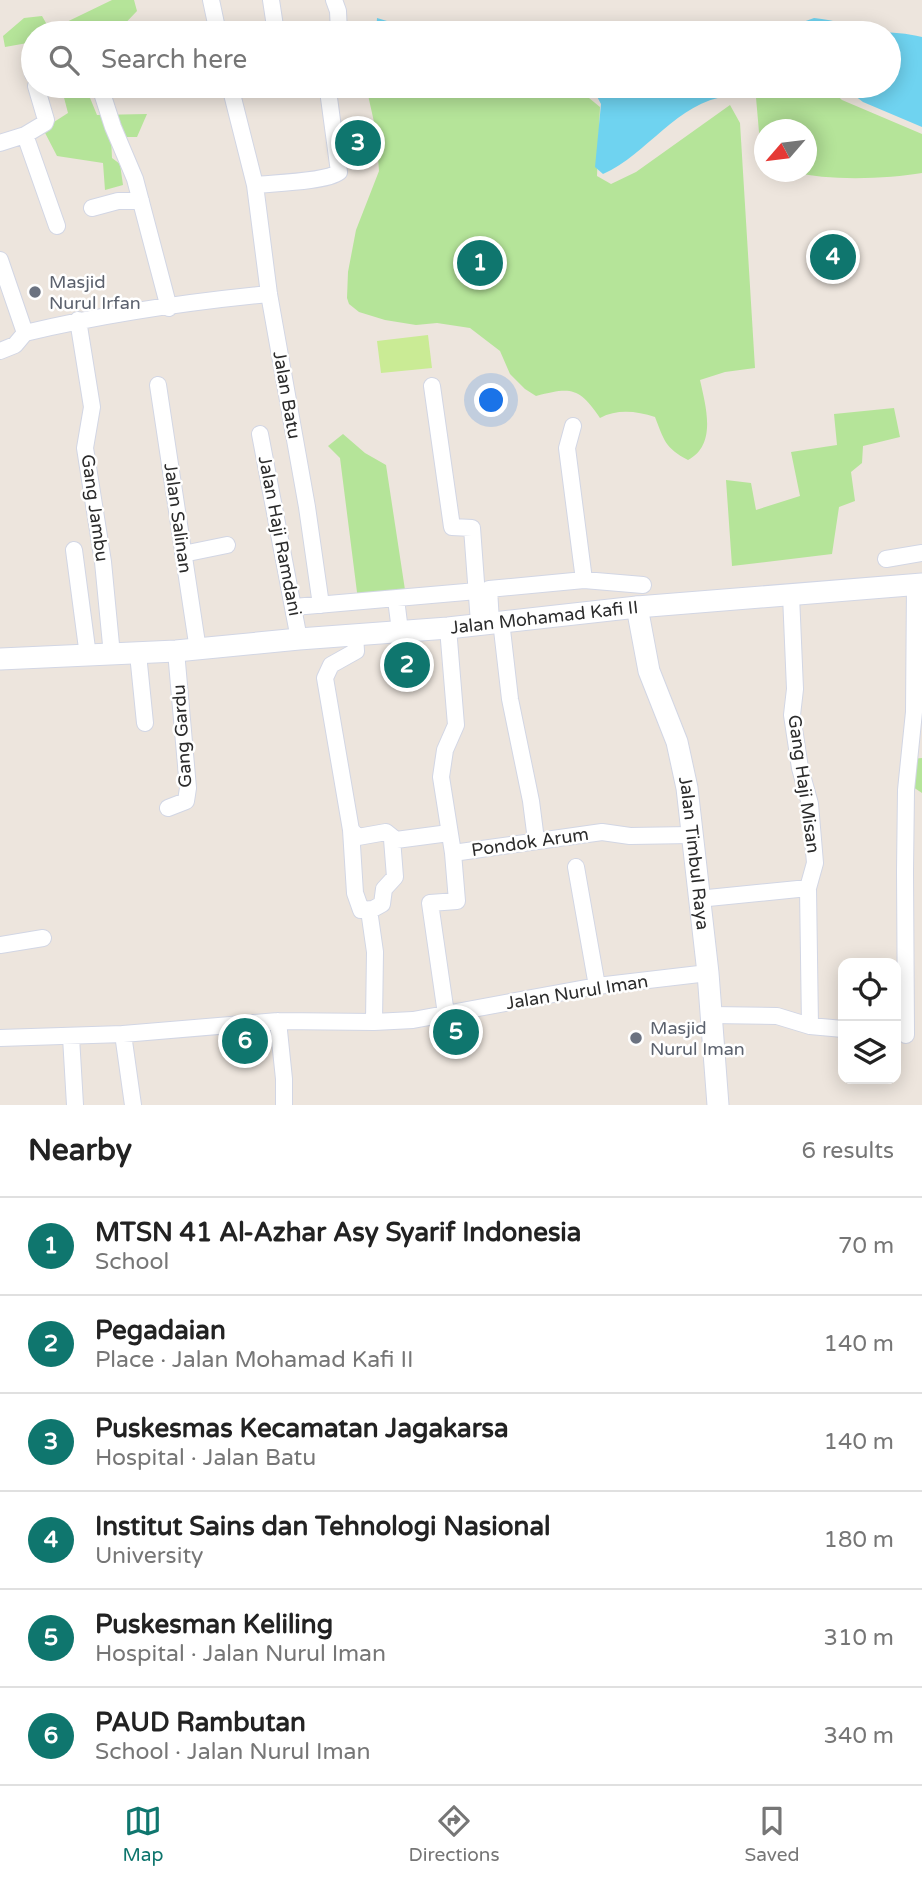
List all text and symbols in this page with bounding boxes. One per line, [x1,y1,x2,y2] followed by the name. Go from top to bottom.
[21,21,901,98] search box
[45,41,83,79] icon: search
[101,44,247,75] text: Search here
[335,117,381,169] pin: 3
[754,119,817,182] north arrow
[810,231,856,283] pin: 4
[457,237,503,289] pin: 1
[49,271,141,314] place label: Masjid Nurul Irfan
[27,284,43,300] marker: Masjid Nurul Irfan
[268,349,306,441] street label: Jalan Batu
[474,383,508,417] your location
[77,453,113,563] street label: Gang Jambu
[254,454,306,618] street label: Jalan Haji Ramdani
[159,462,197,574] street label: Jalan Salinan
[449,596,639,639] street label: Jalan Mohamad Kafi II
[384,639,430,691] pin: 2
[167,684,197,788] street label: Gang Gardu
[783,713,825,855] street label: Gang Haji Misan
[674,774,714,931] street label: Jalan Timbul Raya
[470,823,590,861] street label: Pondok Arum
[838,958,901,1084] map controls
[838,958,901,1021] button: locate
[504,970,650,1014] street label: Jalan Nurul Iman
[433,1006,479,1058] pin: 5
[222,1015,268,1067] pin: 6
[650,1017,745,1060] place label: Masjid Nurul Iman
[838,1021,901,1084] button: layers
[628,1030,644,1046] marker: Masjid Nurul Iman
[28,1132,132,1169] text: Nearby
[801,1137,894,1165] text: 6 results
[95,1217,581,1248] text: MTSN 41 Al-Azhar Asy Syarif Indonesia
[44,1232,58,1260] text: 1
[838,1232,894,1260] text: 70 m
[95,1248,169,1276] text: School
[95,1315,226,1346] text: Pegadaian
[44,1330,58,1358] text: 2
[824,1330,894,1358] text: 140 m
[95,1346,414,1374] text: Place · Jalan Mohamad Kafi II
[95,1413,509,1444] text: Puskesmas Kecamatan Jagakarsa
[44,1428,58,1456] text: 3
[824,1428,894,1456] text: 140 m
[95,1444,316,1472] text: Hospital · Jalan Batu
[95,1511,550,1542] text: Institut Sains dan Tehnologi Nasional
[44,1526,58,1554] text: 4
[824,1526,894,1554] text: 180 m
[95,1542,203,1570] text: University
[95,1609,333,1640] text: Puskesman Keliling
[44,1624,58,1652] text: 5
[824,1624,894,1652] text: 310 m
[95,1640,386,1668] text: Hospital · Jalan Nurul Iman
[95,1707,306,1738] text: PAUD Rambutan
[44,1722,58,1750] text: 6
[824,1722,894,1750] text: 340 m
[95,1738,370,1766] text: School · Jalan Nurul Iman
[123,1802,164,1866] tab: Map
[409,1802,500,1866] tab: Directions
[745,1802,799,1866] tab: Saved

